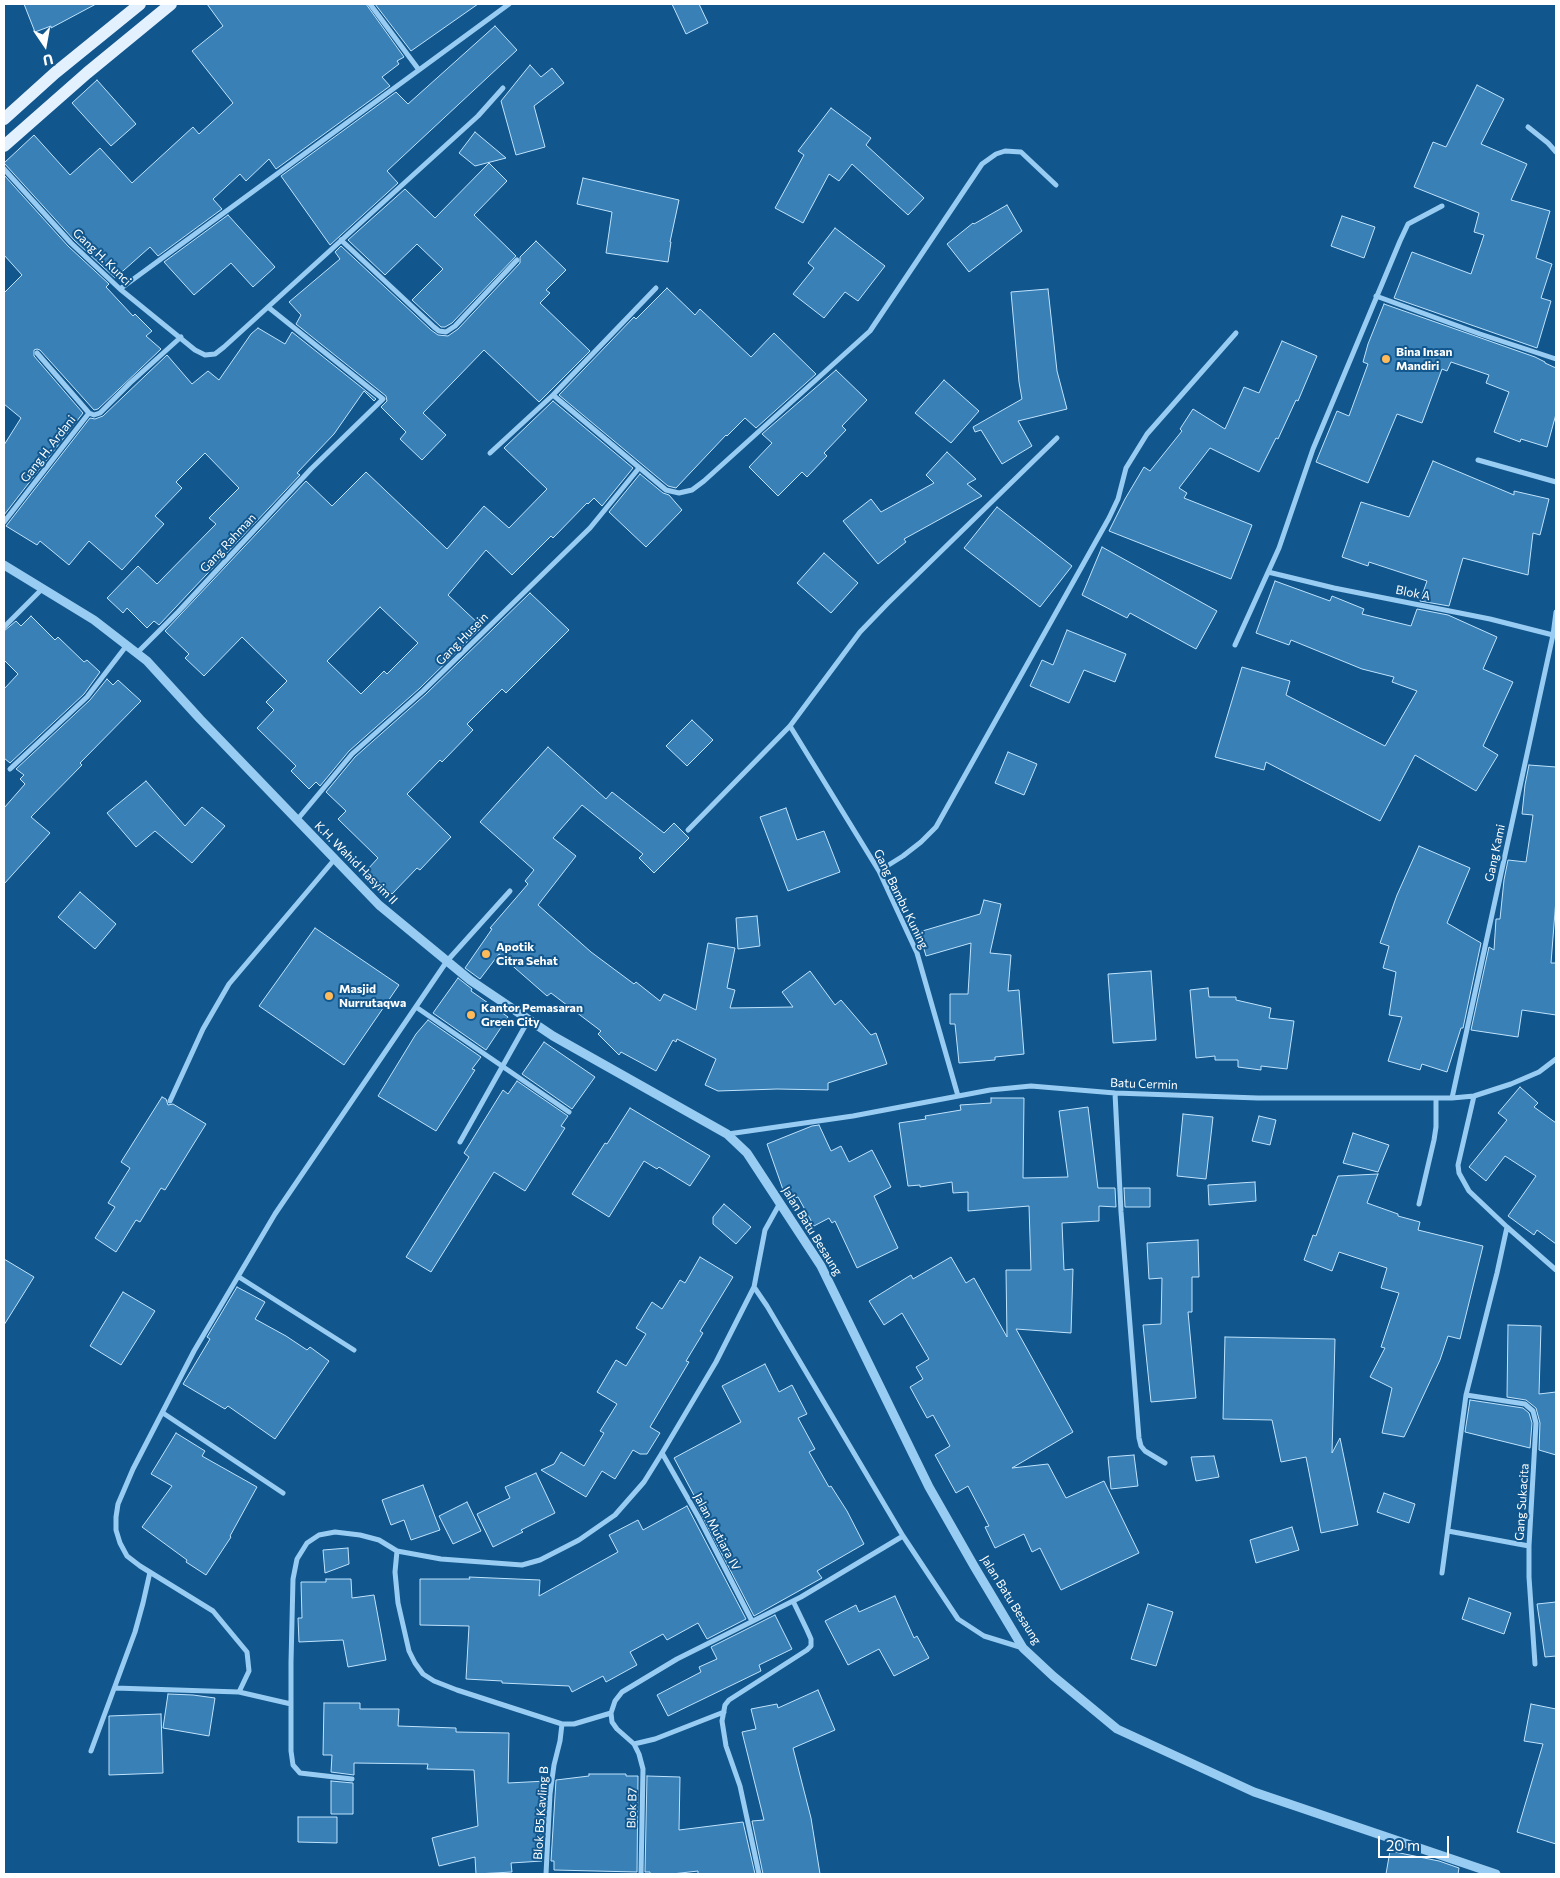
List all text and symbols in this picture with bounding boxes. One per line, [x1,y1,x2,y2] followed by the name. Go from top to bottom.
[20,20,70,70] north arrow
[41,51,55,70] text: U
[70,226,134,288] street label: Gang H. Kunci
[1396,345,1452,373] place label: Bina Insan Mandiri
[1380,353,1392,365] marker: Bina Insan Mandiri
[17,413,79,485] street label: Gang H. Ardani
[197,510,259,576] street label: Gang Rahman
[1394,583,1432,603] street label: Blok A
[433,610,491,668] street label: Gang Husein
[312,819,400,907] street label: K.H. Wahid Hasyim II
[1482,823,1508,883] street label: Gang Kami
[871,847,931,951] street label: Gang Bambu Kuning
[496,940,558,968] place label: Apotik Citra Sehat
[480,948,492,960] marker: Apotik Citra Sehat
[339,982,406,1010] place label: Masjid Nurrutaqwa
[323,990,335,1002] marker: Masjid Nurrutaqwa
[481,1001,583,1029] place label: Kantor Pemasaran Green City
[465,1009,477,1021] marker: Kantor Pemasaran Green City
[1110,1076,1178,1092] street label: Batu Cermin
[779,1184,845,1278] street label: Jalan Batu Besaung
[1512,1463,1532,1541] street label: Gang Sukacita
[691,1491,743,1573] street label: Jalan Mutiara IV
[978,1553,1044,1647] street label: Jalan Batu Besaung
[531,1766,551,1860] street label: Blok B5 Kavling B
[624,1787,640,1829] street label: Blok B7
[1380,1826,1451,1858] scale bar
[1386,1836,1420,1854] text: 20 m

